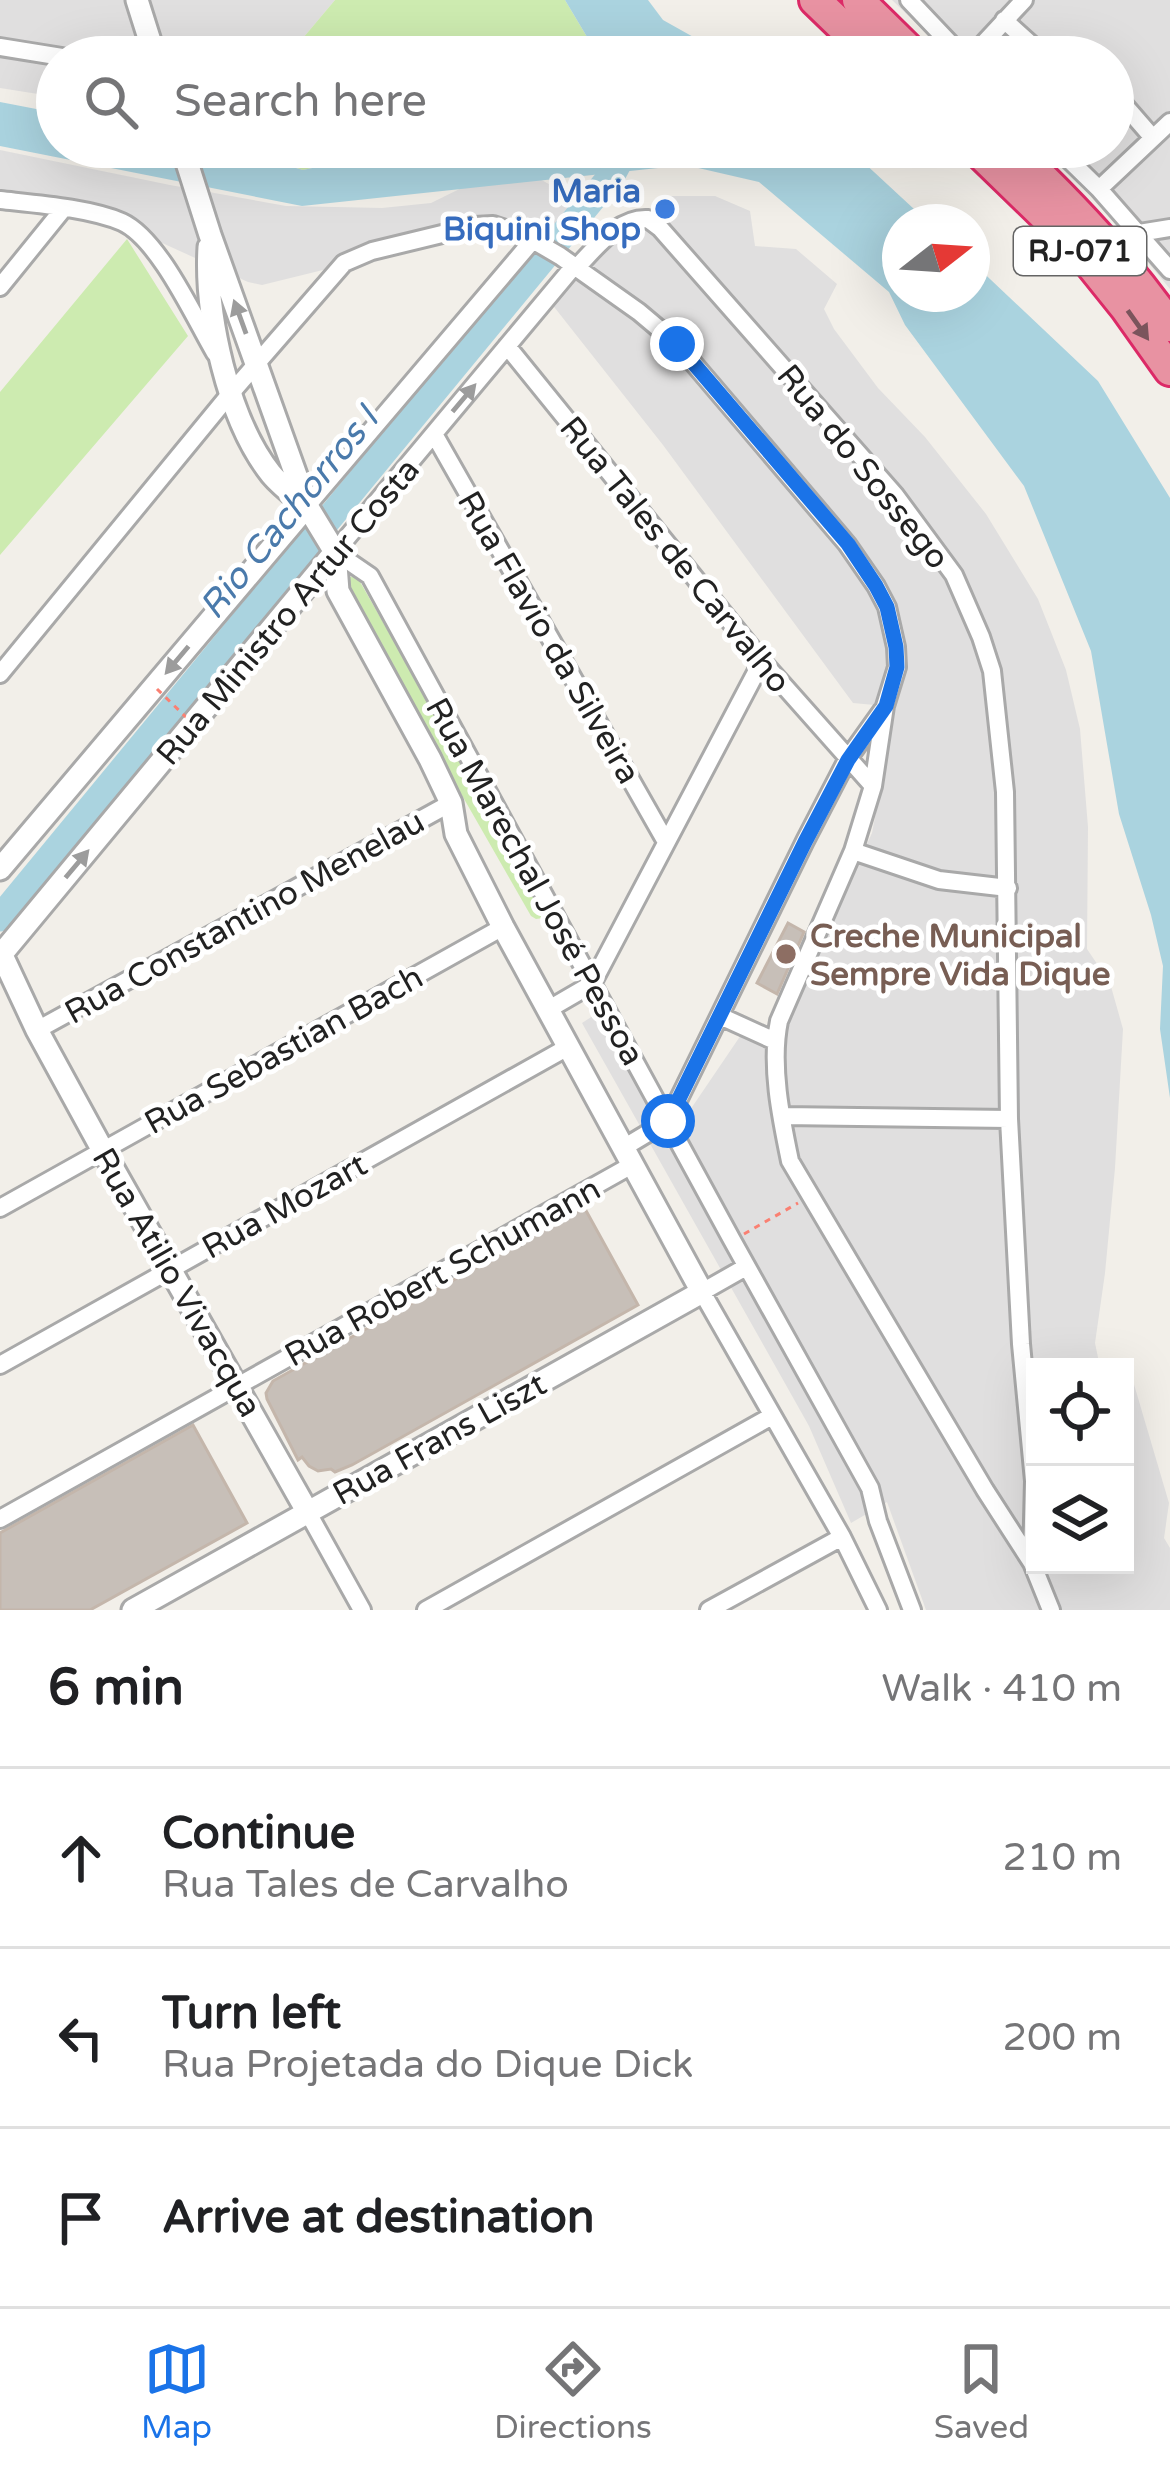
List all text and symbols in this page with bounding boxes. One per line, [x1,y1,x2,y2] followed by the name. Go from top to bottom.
[36,36,1134,168] search box
[78,69,144,135] icon: search
[174,75,427,129] text: Search here
[443,172,641,249] place label: Maria Biquini Shop
[652,196,678,222] marker: Maria Biquini Shop
[882,204,990,312] north arrow
[1014,227,1146,275] road number: RJ-071
[230,299,249,335] one-way arrow
[1126,309,1149,341] one-way arrow
[650,317,704,371] route end
[768,357,957,577] street label: Rua do Sossego
[451,383,476,414] one-way arrow
[191,396,389,627] water label: Rio Cachorros I
[551,409,798,701] street label: Rua Tales de Carvalho
[148,451,428,773] street label: Rua Ministro Artur Costa
[449,485,648,791] street label: Rua Flavio da Silveira
[165,645,191,675] one-way arrow
[417,691,652,1072] street label: Rua Marechal José Pessoa
[58,802,431,1033] street label: Rua Constantino Menelau
[64,849,90,879] one-way arrow
[810,917,1111,994] place label: Creche Municipal Sempre Vida Dique
[773,941,799,967] marker: Creche Municipal Sempre Vida Dique
[138,958,430,1143] street label: Rua Sebastian Bach
[641,1094,695,1148] route start
[84,1141,270,1424] street label: Rua Atilio Vivacqua
[195,1145,374,1268] street label: Rua Mozart
[278,1169,607,1375] street label: Rua Robert Schumann
[1026,1358,1134,1574] map controls
[1026,1358,1134,1466] button: locate
[326,1365,553,1514] street label: Rua Frans Liszt
[1026,1466,1134,1574] button: layers
[48,1657,184,1719] text: 6 min
[881,1665,1122,1712] text: Walk · 410 m
[162,1807,355,1861] text: Continue
[48,1825,114,1891] icon: ahead
[1003,1834,1122,1881] text: 210 m
[162,1861,569,1908] text: Rua Tales de Carvalho
[162,1987,341,2041] text: Turn left
[48,2005,114,2071] icon: left
[1003,2014,1122,2061] text: 200 m
[162,2041,693,2088] text: Rua Projetada do Dique Dick
[48,2185,114,2251] icon: arrive
[162,2191,594,2245] text: Arrive at destination
[141,2336,212,2447] tab: Map
[494,2336,652,2447] tab: Directions
[934,2336,1029,2447] tab: Saved

